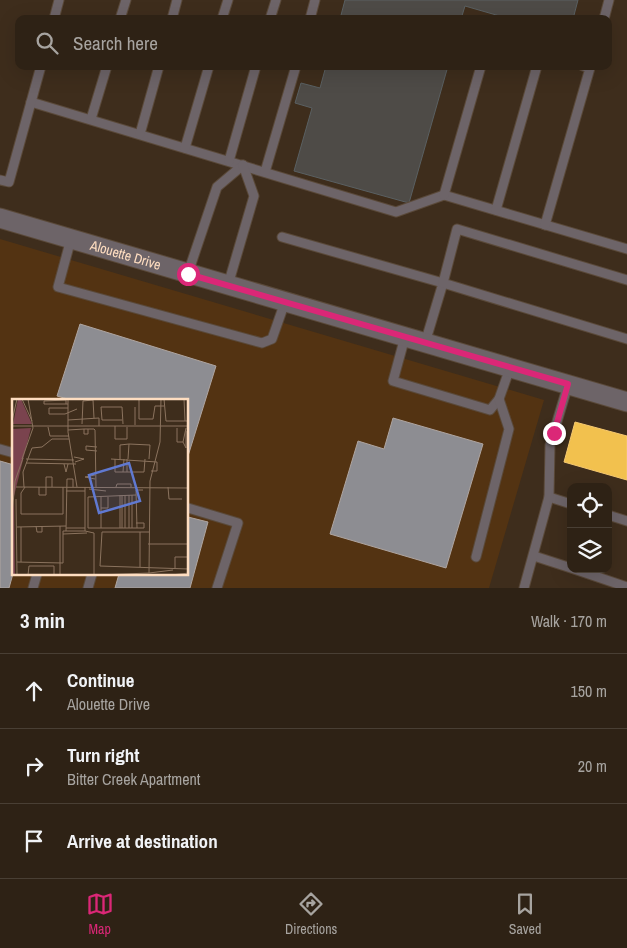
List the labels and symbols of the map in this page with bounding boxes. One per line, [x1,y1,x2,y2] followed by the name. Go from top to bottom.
[87,236,163,274] street label: Alouette Drive
[177,263,200,286] route start
[12,399,189,576] inset map
[543,422,566,445] route end

